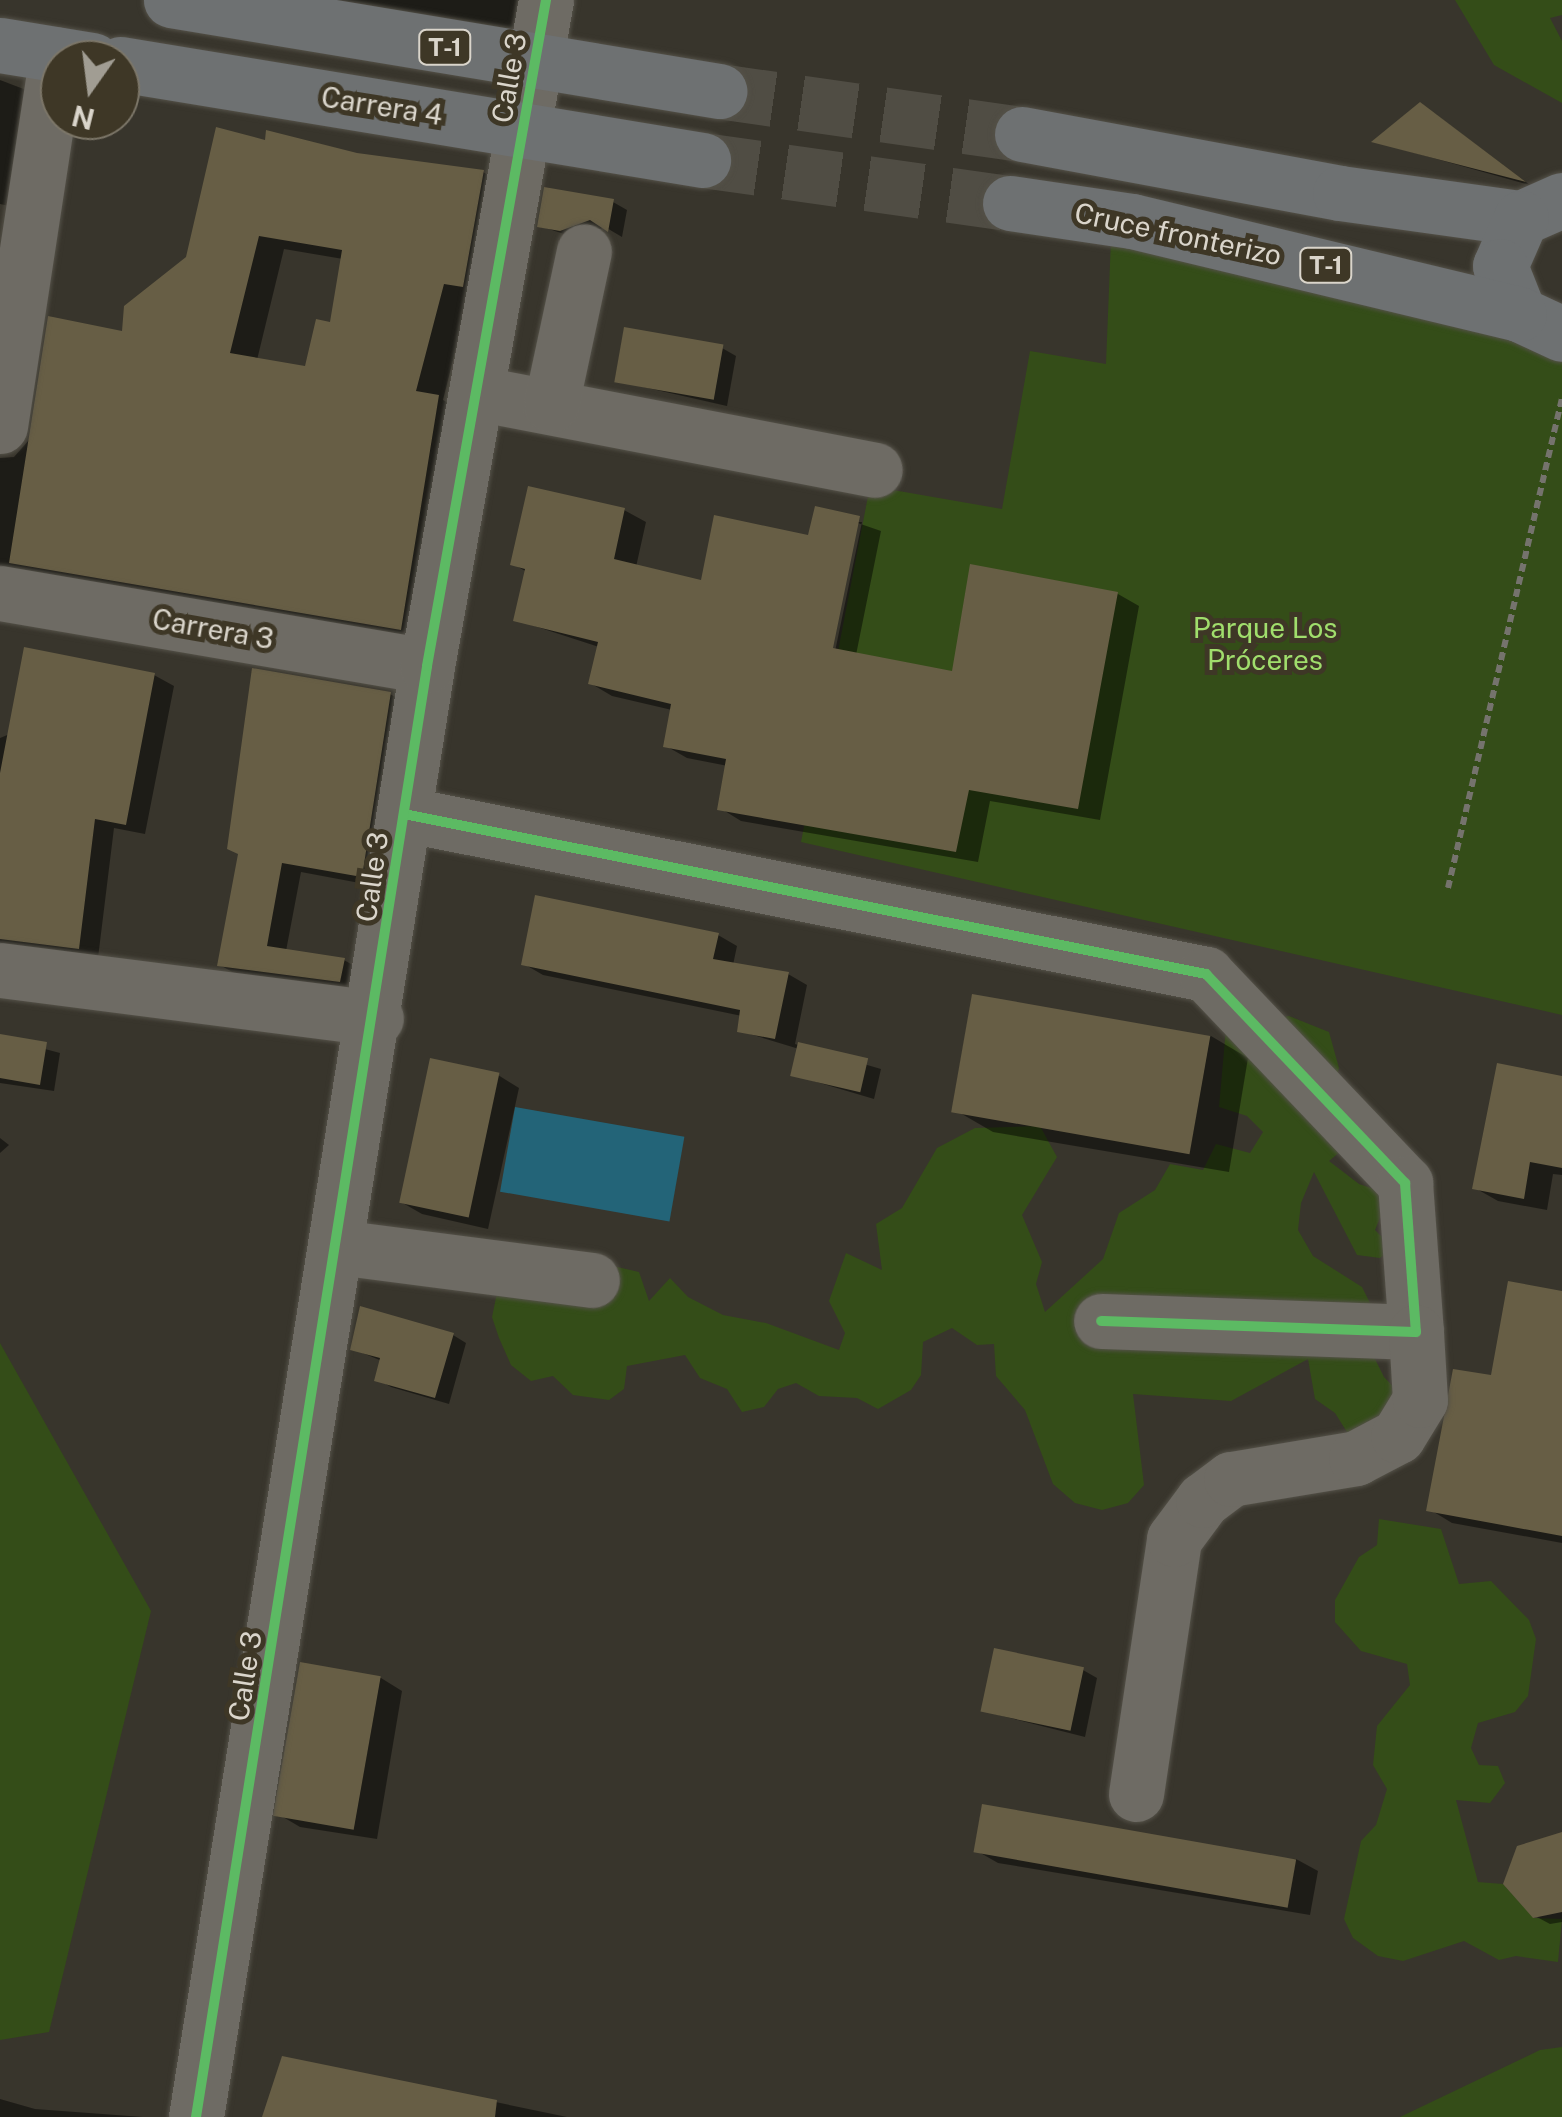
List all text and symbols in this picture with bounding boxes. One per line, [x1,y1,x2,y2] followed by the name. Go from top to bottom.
[418,27,472,67] road number: T-1
[485,30,533,126] street label: Calle 3
[40,40,140,140] north arrow
[319,80,445,132] street label: Carrera 4
[68,99,98,136] text: N
[1071,196,1285,272] street label: Cruce fronterizo
[1298,245,1354,285] road number: T-1
[150,602,276,656] street label: Carrera 3
[1193,611,1337,677] park label: Parque Los Próceres
[349,830,395,924] street label: Calle 3
[221,1629,269,1723] street label: Calle 3

